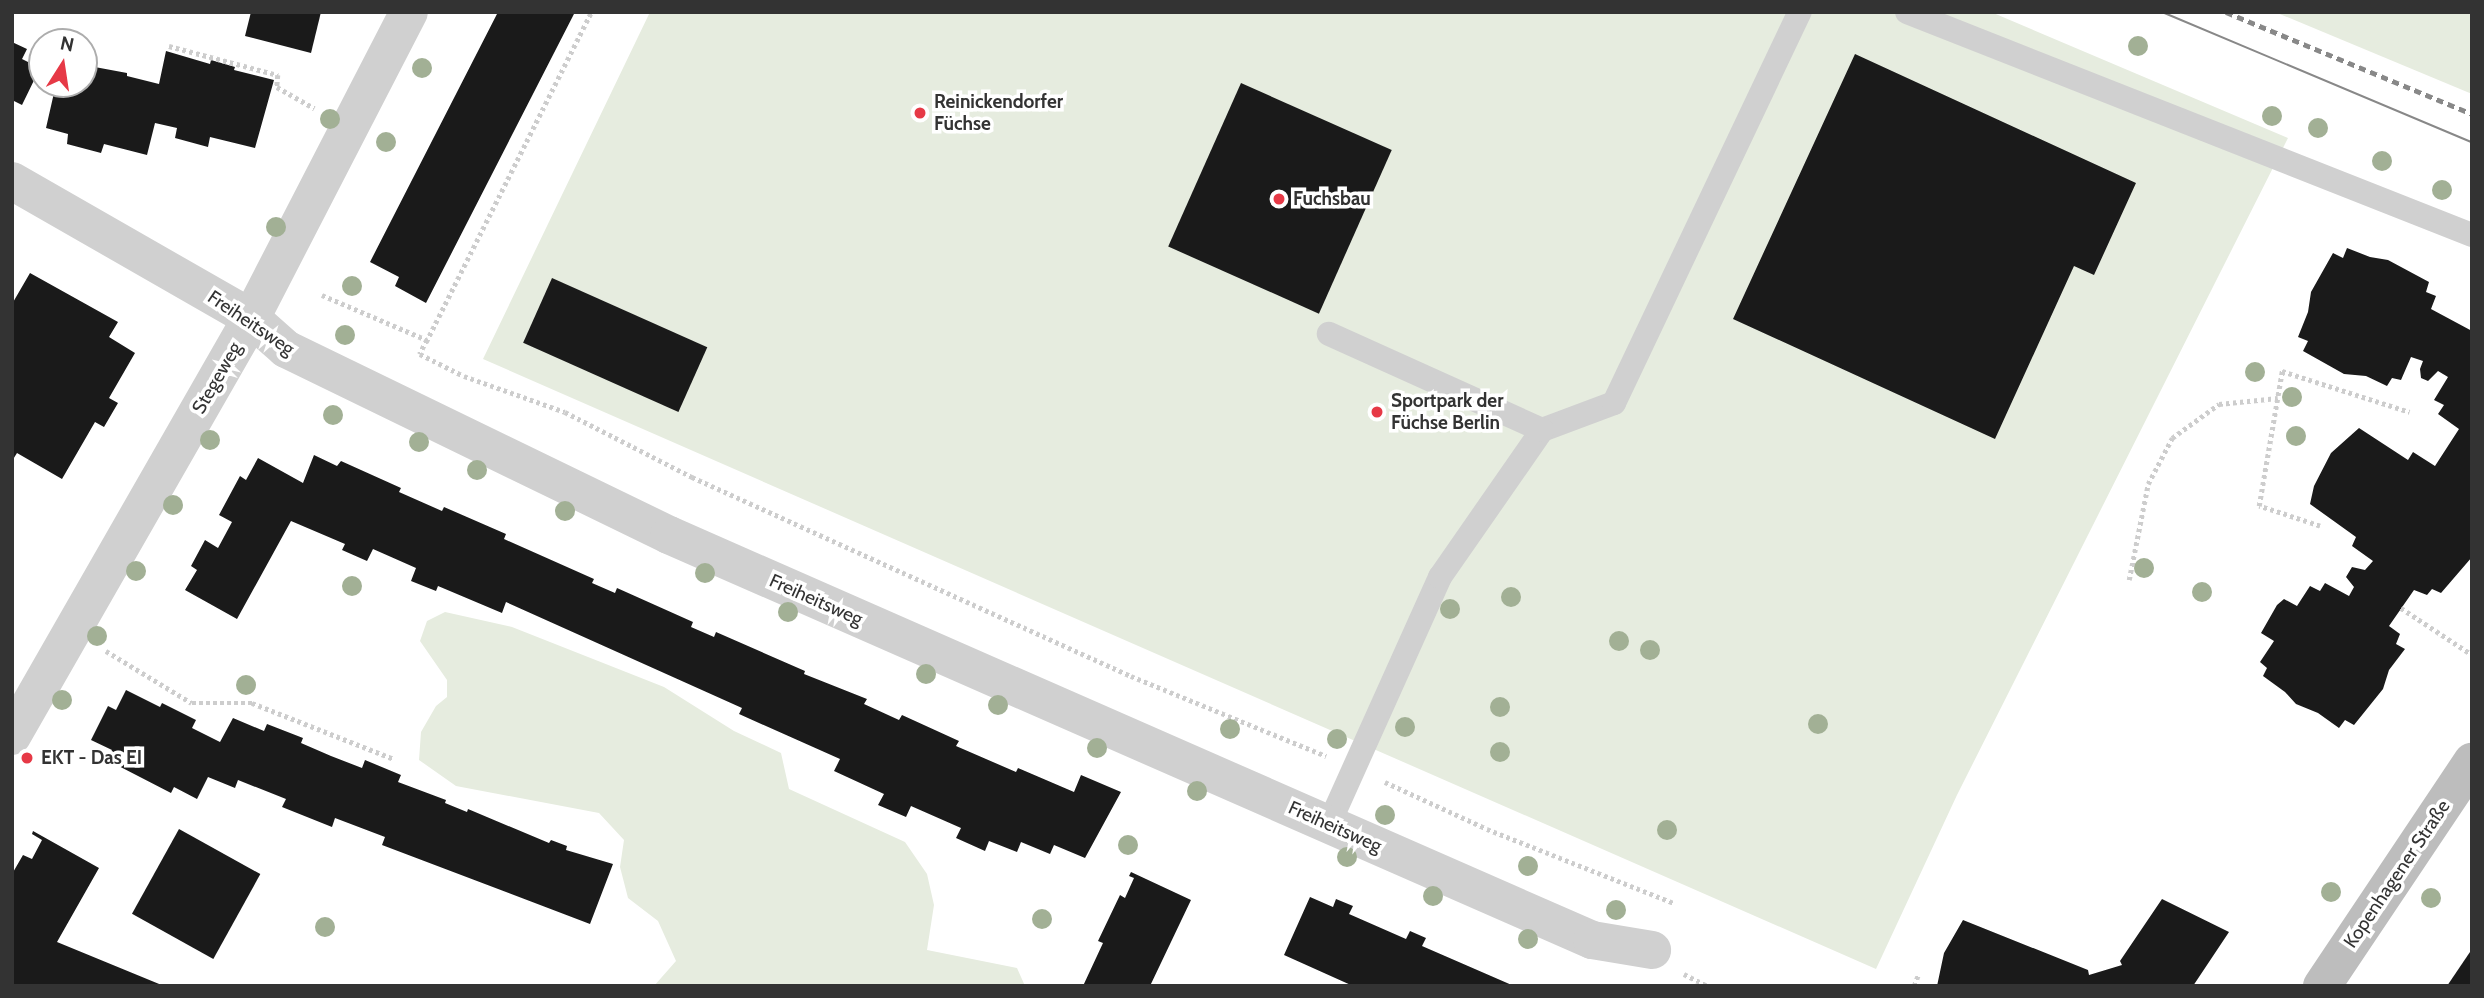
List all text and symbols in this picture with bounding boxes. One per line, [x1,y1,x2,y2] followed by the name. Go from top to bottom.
[28,28,98,98] north arrow
[58,31,76,57] text: N
[934,91,1063,135] place label: Reinickendorfer Füchse
[912,105,928,121] marker: Reinickendorfer Füchse
[1293,188,1371,210] place label: Fuchsbau
[1271,191,1287,207] marker: Fuchsbau
[203,286,299,360] street label: Freiheitsweg
[187,338,247,418] street label: Stegeweg
[1391,390,1503,434] place label: Sportpark der Füchse Berlin
[1369,404,1385,420] marker: Sportpark der Füchse Berlin
[766,569,866,631] street label: Freiheitsweg
[41,747,142,769] place label: EKT - Das EI
[19,750,35,766] marker: EKT - Das EI
[1285,796,1385,858] street label: Freiheitsweg
[2339,796,2455,952] street label: Kopenhagener Straße

